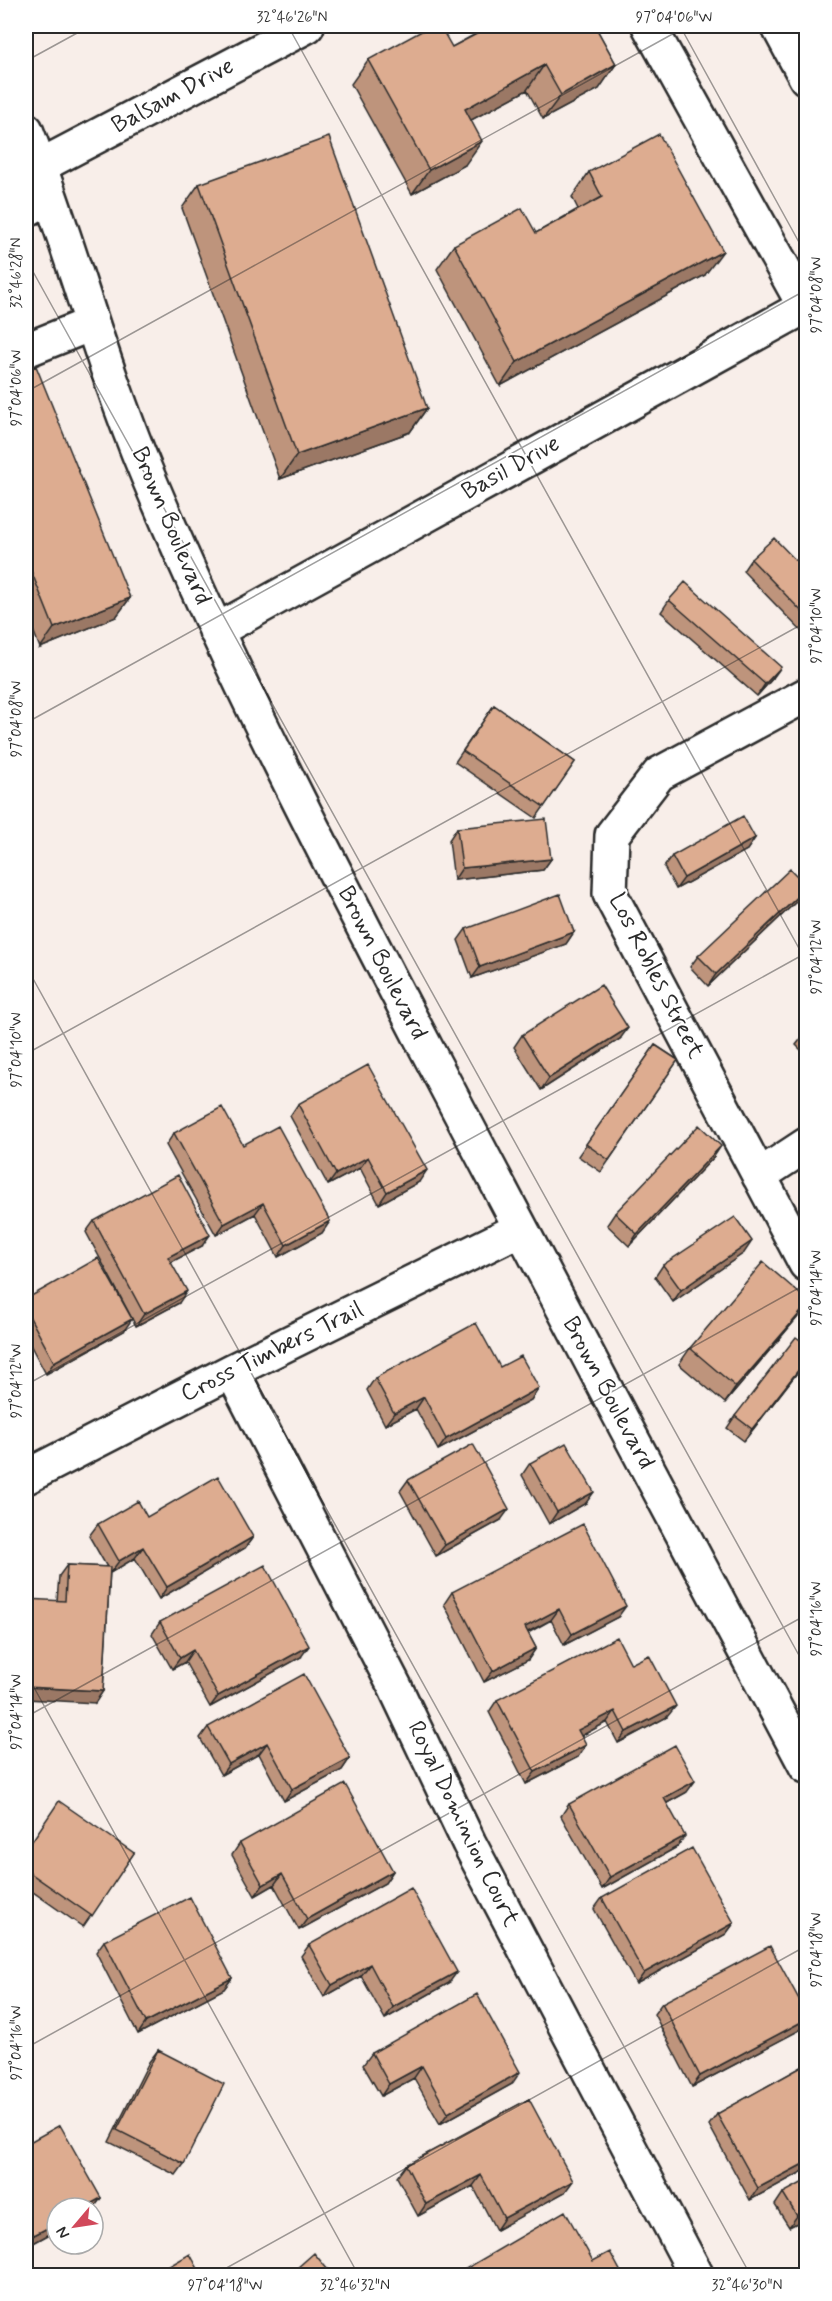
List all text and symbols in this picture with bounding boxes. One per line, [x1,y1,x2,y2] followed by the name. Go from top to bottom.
[256,8,328,28] text: 32°46'26"N
[636,8,712,28] text: 97°04'06"W
[106,51,240,141] street label: Balsam Drive
[7,237,27,309] text: 32°46'28"N
[807,257,827,333] text: 97°04'08"W
[7,350,27,426] text: 97°04'06"W
[456,428,566,508] street label: Basil Drive
[124,442,218,610] street label: Brown Boulevard
[807,588,827,664] text: 97°04'10"W
[7,681,27,757] text: 97°04'08"W
[330,881,434,1045] street label: Brown Boulevard
[601,888,711,1064] street label: Los Robles Street
[807,920,827,994] text: 97°04'12"W
[7,1012,27,1088] text: 97°04'10"W
[807,1250,827,1326] text: 97°04'14"W
[176,1294,368,1410] street label: Cross Timbers Trail
[555,1311,661,1475] street label: Brown Boulevard
[7,1344,27,1418] text: 97°04'12"W
[807,1582,827,1656] text: 97°04'16"W
[7,1674,27,1750] text: 97°04'14"W
[400,1716,526,1932] street label: Royal Dominion Court
[807,1913,827,1987] text: 97°04'18"W
[7,2006,27,2080] text: 97°04'16"W
[45,2196,105,2256] north arrow
[51,2223,75,2242] text: N
[188,2276,262,2296] text: 97°04'18"W
[320,2276,390,2296] text: 32°46'32"N
[712,2276,782,2296] text: 32°46'30"N

